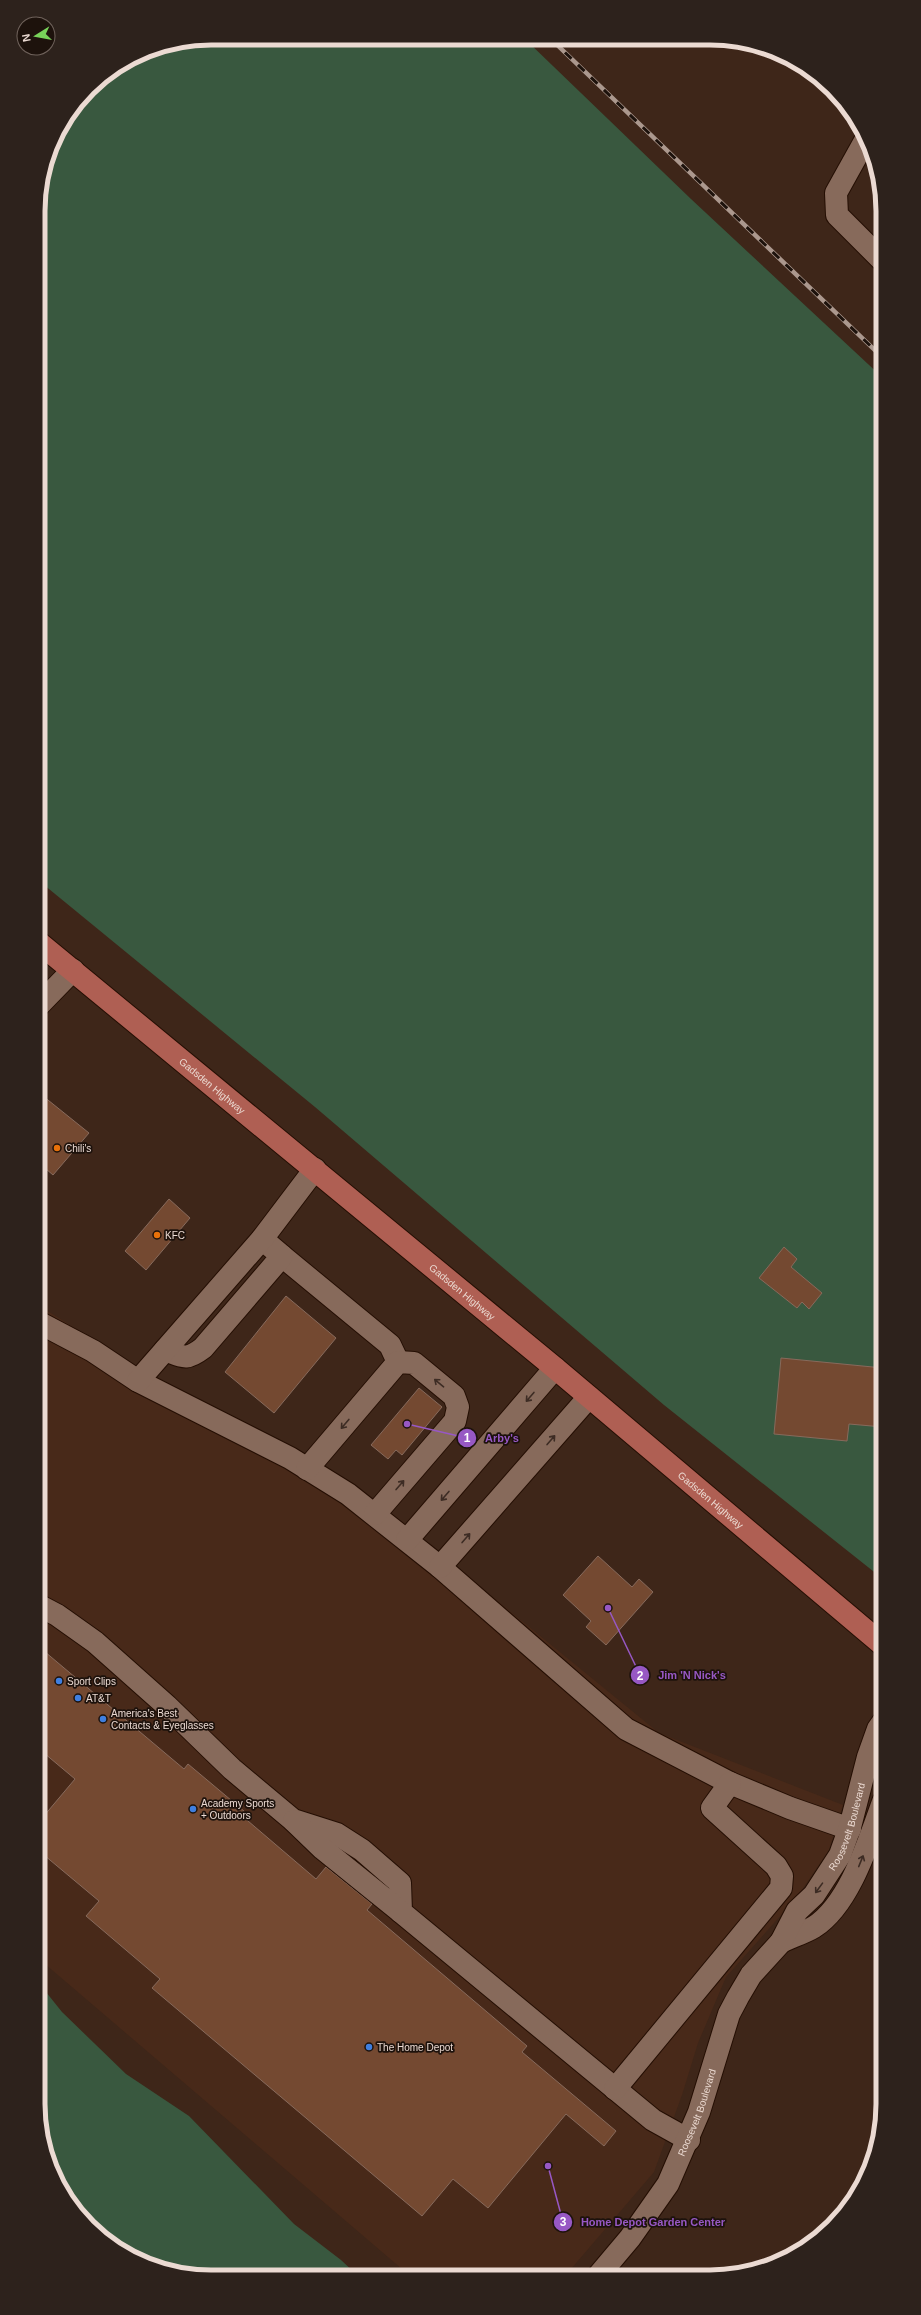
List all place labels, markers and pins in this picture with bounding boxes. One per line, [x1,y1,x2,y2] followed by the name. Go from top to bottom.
[52,1143,62,1153] marker: Chili's
[65,1143,91,1154] place label: Chili's
[152,1230,162,1240] marker: KFC
[165,1230,185,1241] place label: KFC
[457,1426,527,1449] callout: Arby's
[630,1664,734,1687] callout: Jim 'N Nick's
[54,1676,64,1686] marker: Sport Clips
[67,1676,116,1687] place label: Sport Clips
[73,1693,83,1703] marker: AT&T
[86,1693,111,1704] place label: AT&T
[111,1708,214,1731] place label: America's Best Contacts & Eyeglasses
[98,1714,108,1724] marker: America's Best Contacts & Eyeglasses
[201,1798,274,1821] place label: Academy Sports + Outdoors
[188,1804,198,1814] marker: Academy Sports + Outdoors
[364,2042,374,2052] marker: The Home Depot
[377,2042,453,2053] place label: The Home Depot
[553,2211,733,2234] callout: Home Depot Garden Center

